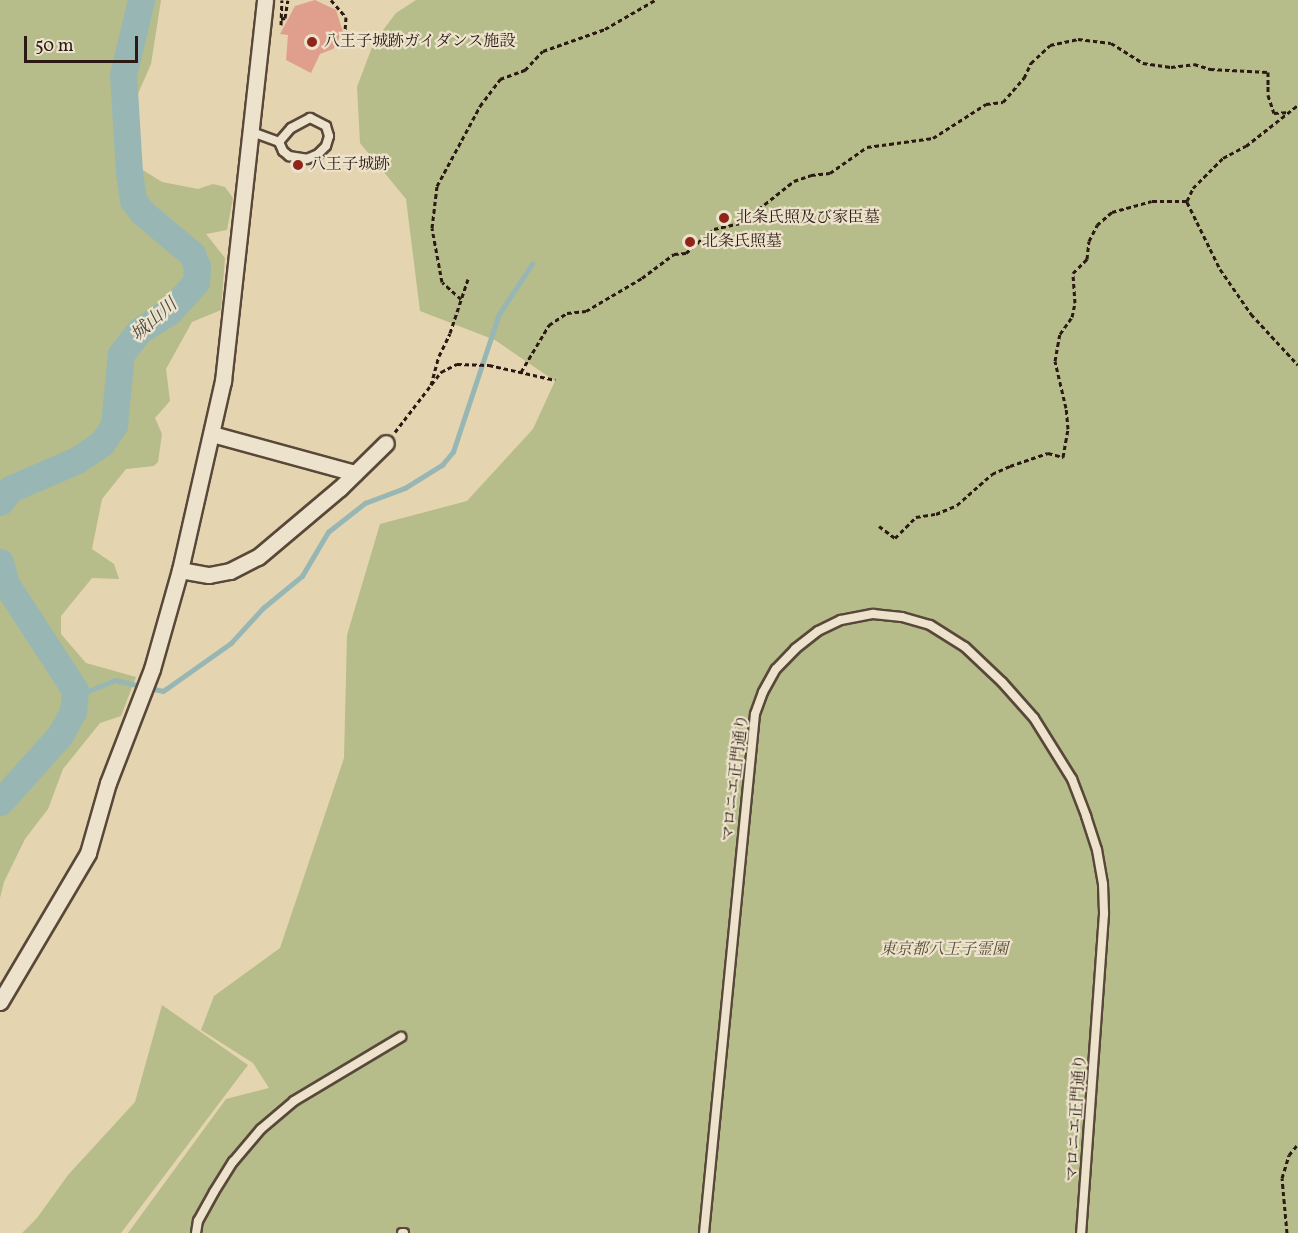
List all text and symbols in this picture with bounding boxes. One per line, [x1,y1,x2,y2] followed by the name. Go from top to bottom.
[27,24,141,62] scale bar
[324,32,516,52] place label: 八王子城跡ガイダンス施設
[35,34,74,59] text: 50 m
[305,35,319,49] marker: 八王子城跡ガイダンス施設
[310,155,390,175] place label: 八王子城跡
[291,158,305,172] marker: 八王子城跡
[736,208,880,228] place label: 北条氏照及び家臣墓
[717,211,731,225] marker: 北条氏照及び家臣墓
[702,232,782,252] place label: 北条氏照墓
[683,235,697,249] marker: 北条氏照墓
[128,295,182,347] water label: 城山川
[719,713,753,843] street label: マロニエ正門通り
[880,940,1008,960] park label: 東京都八王子霊園
[1063,1053,1091,1183] street label: マロニエ正門通り

